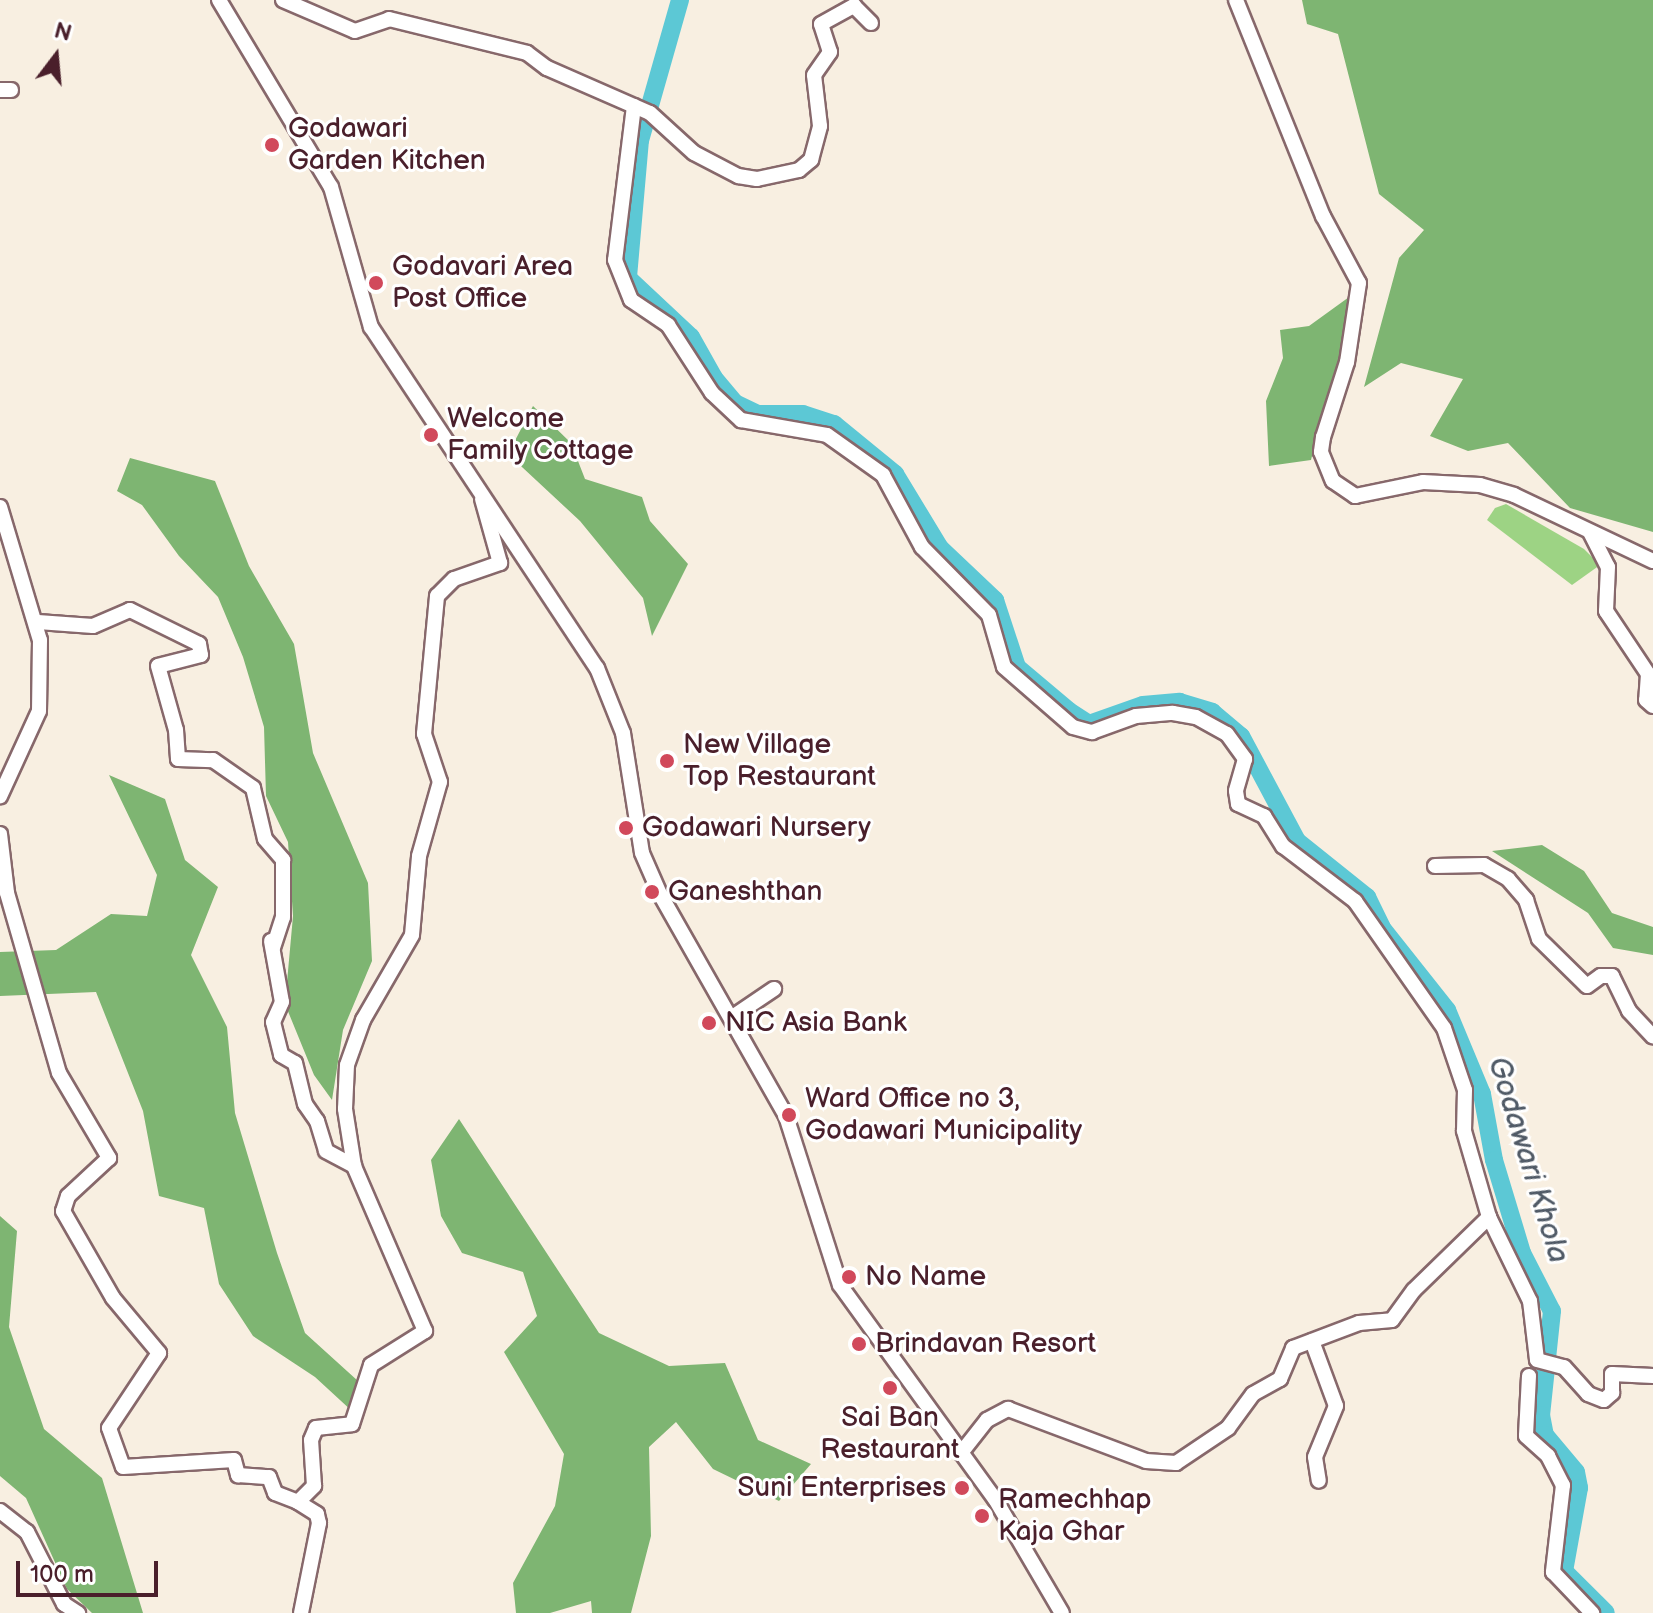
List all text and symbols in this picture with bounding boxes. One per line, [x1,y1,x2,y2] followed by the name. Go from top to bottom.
[16,16,96,96] north arrow
[51,17,74,48] text: N
[288,112,486,178] place label: Godawari Garden Kitchen
[263,136,281,154] marker: Godawari Garden Kitchen
[392,250,573,316] place label: Godavari Area Post Office
[367,274,385,292] marker: Godavari Area Post Office
[447,402,635,468] place label: Welcome Family Cottage
[422,426,440,444] marker: Welcome Family Cottage
[683,728,876,794] place label: New Village Top Restaurant
[658,752,676,770] marker: New Village Top Restaurant
[642,811,871,845] place label: Godawari Nursery
[617,819,635,837] marker: Godawari Nursery
[668,875,822,909] place label: Ganeshthan
[643,883,661,901] marker: Ganeshthan
[725,1006,907,1040] place label: NIC Asia Bank
[700,1014,718,1032] marker: NIC Asia Bank
[1480,1053,1576,1267] water label: Godawari Khola
[805,1082,1082,1148] place label: Ward Office no 3, Godawari Municipality
[780,1106,798,1124] marker: Ward Office no 3, Godawari Municipality
[865,1260,986,1294] place label: No Name
[840,1268,858,1286] marker: No Name
[875,1327,1096,1361] place label: Brindavan Resort
[850,1335,868,1353] marker: Brindavan Resort
[881,1379,899,1397] marker: Sai Ban Restaurant
[820,1401,960,1467] place label: Sai Ban Restaurant
[738,1471,946,1505] place label: Suni Enterprises
[953,1479,971,1497] marker: Suni Enterprises
[998,1483,1151,1549] place label: Ramechhap Kaja Ghar
[973,1507,991,1525] marker: Ramechhap Kaja Ghar
[20,1545,162,1595] scale bar
[30,1560,94,1589] text: 100 m

